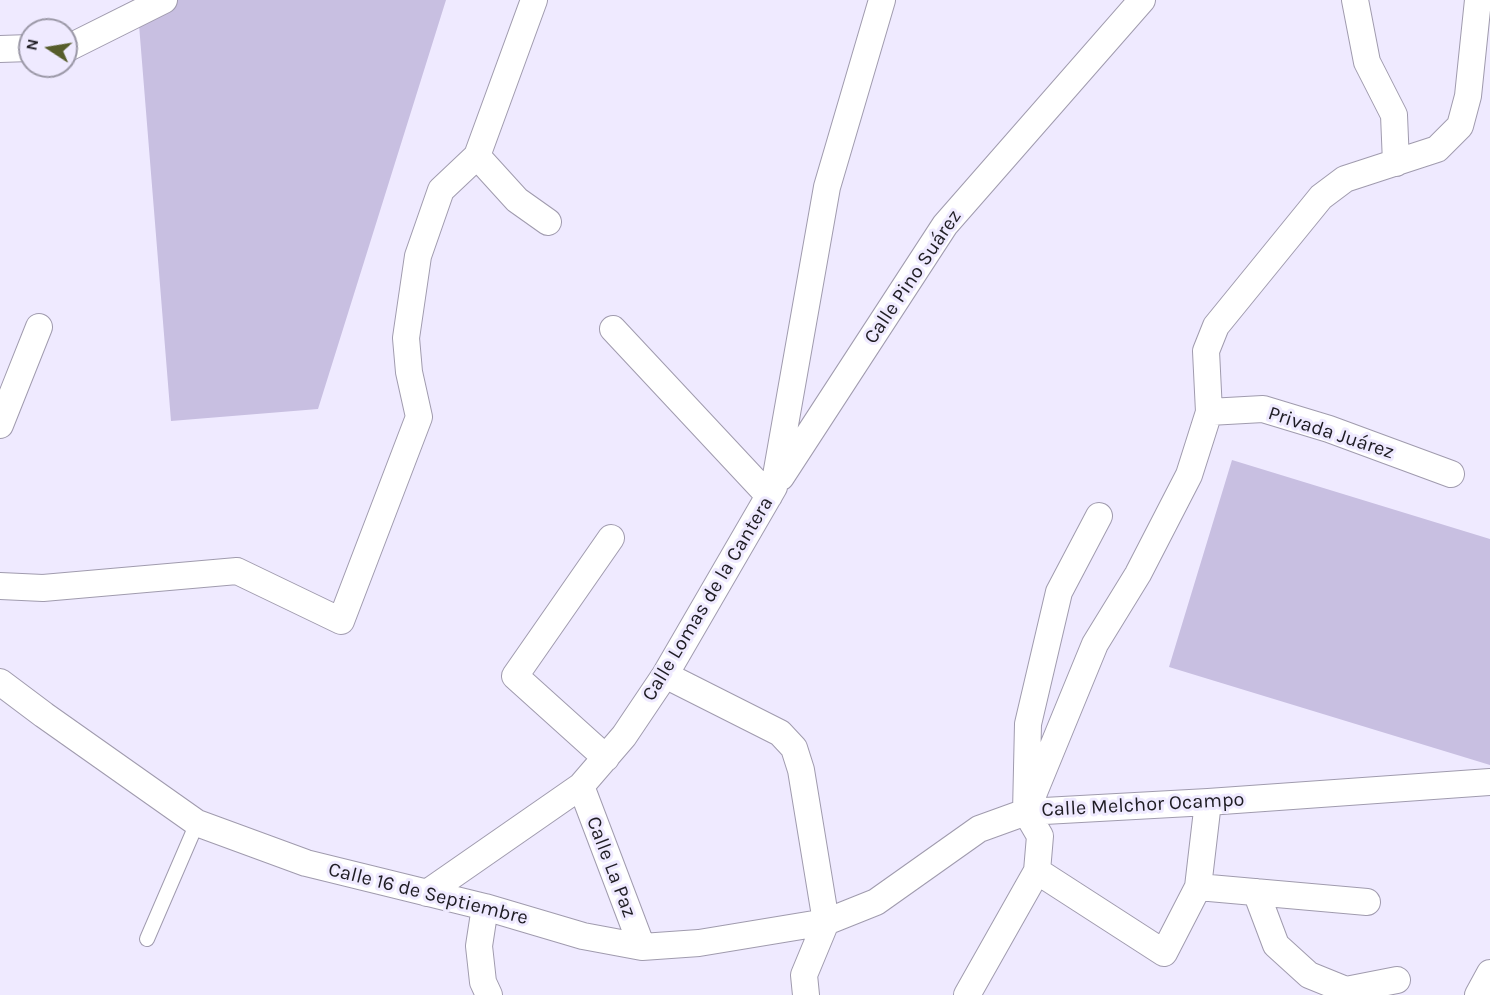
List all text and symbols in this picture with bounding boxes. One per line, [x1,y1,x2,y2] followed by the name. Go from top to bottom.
[18,18,78,78] north arrow
[21,37,42,52] text: N
[859,205,967,349] street label: Calle Pino Suárez
[1265,401,1397,465] street label: Privada Juárez
[637,492,779,706] street label: Calle Lomas de la Cantera
[1041,788,1245,822] street label: Calle Melchor Ocampo
[581,813,641,921] street label: Calle La Paz
[326,858,530,930] street label: Calle 16 de Septiembre

